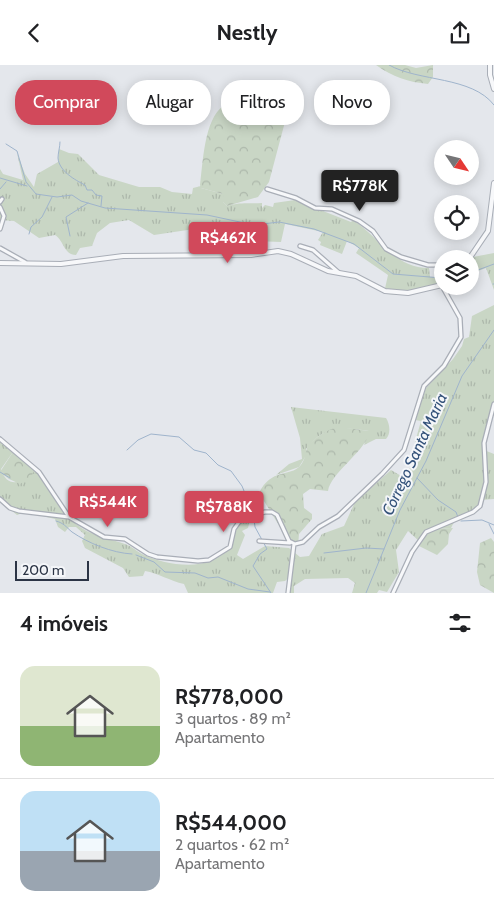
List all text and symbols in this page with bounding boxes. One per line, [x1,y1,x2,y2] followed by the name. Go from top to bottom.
[20,19,48,47] icon: back
[217,19,277,46] text: Nestly
[446,19,474,47] icon: share
[15,80,117,125] chip: Comprar
[127,80,211,125] chip: Alugar
[221,80,304,125] chip: Filtros
[314,80,390,125] chip: Novo
[434,140,479,185] north arrow
[434,140,479,295] map controls
[319,169,401,212] pin: R$778K
[332,176,388,195] text: R$778K
[434,195,479,240] button: locate
[187,221,269,264] pin: R$462K
[200,228,256,247] text: R$462K
[434,250,479,295] button: layers
[378,390,451,518] water label: Córrego Santa Maria
[67,485,149,528] pin: R$544K
[183,491,265,533] pin: R$788K
[79,492,137,511] text: R$544K
[196,497,252,516] text: R$788K
[15,558,89,581] scale bar
[22,561,64,579] text: 200 m
[446,609,474,637] icon: filters
[20,611,108,636] text: 4 imóveis
[175,684,284,709] text: R$778,000
[60,686,120,746] icon: home
[175,709,291,728] text: 3 quartos · 89 m²
[175,728,265,747] text: Apartamento
[175,810,287,835] text: R$544,000
[60,811,120,871] icon: home
[175,835,289,854] text: 2 quartos · 62 m²
[175,854,265,873] text: Apartamento

